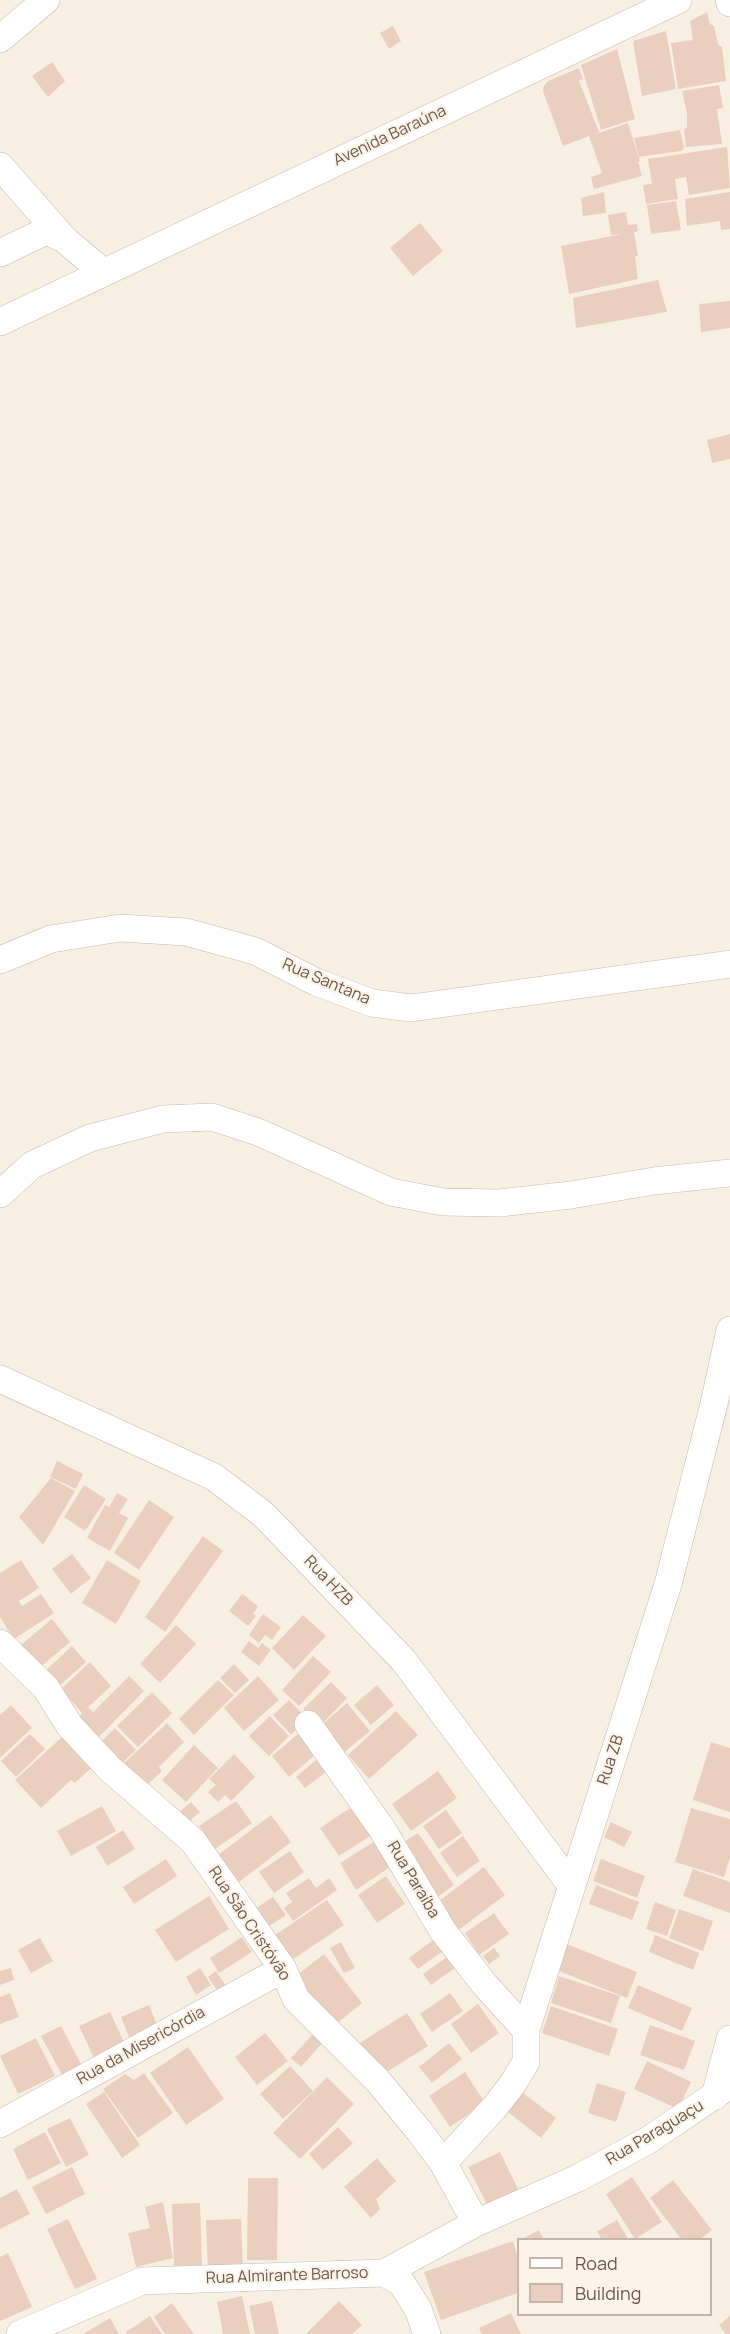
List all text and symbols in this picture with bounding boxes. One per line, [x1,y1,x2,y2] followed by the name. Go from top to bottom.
[331,101,449,171] street label: Avenida Baraúna
[279,955,373,1009] street label: Rua Santana
[299,1552,357,1610] street label: Rua HZB
[594,1733,628,1787] street label: Rua ZB
[383,1838,443,1922] street label: Rua Paraíba
[204,1863,294,1985] street label: Rua São Cristóvão
[74,2003,208,2089] street label: Rua da Misericórdia
[603,2096,707,2170] street label: Rua Paraguaçu
[517,2238,712,2316] legend
[575,2251,618,2275] text: Road
[205,2264,369,2288] street label: Rua Almirante Barroso
[575,2281,641,2305] text: Building

